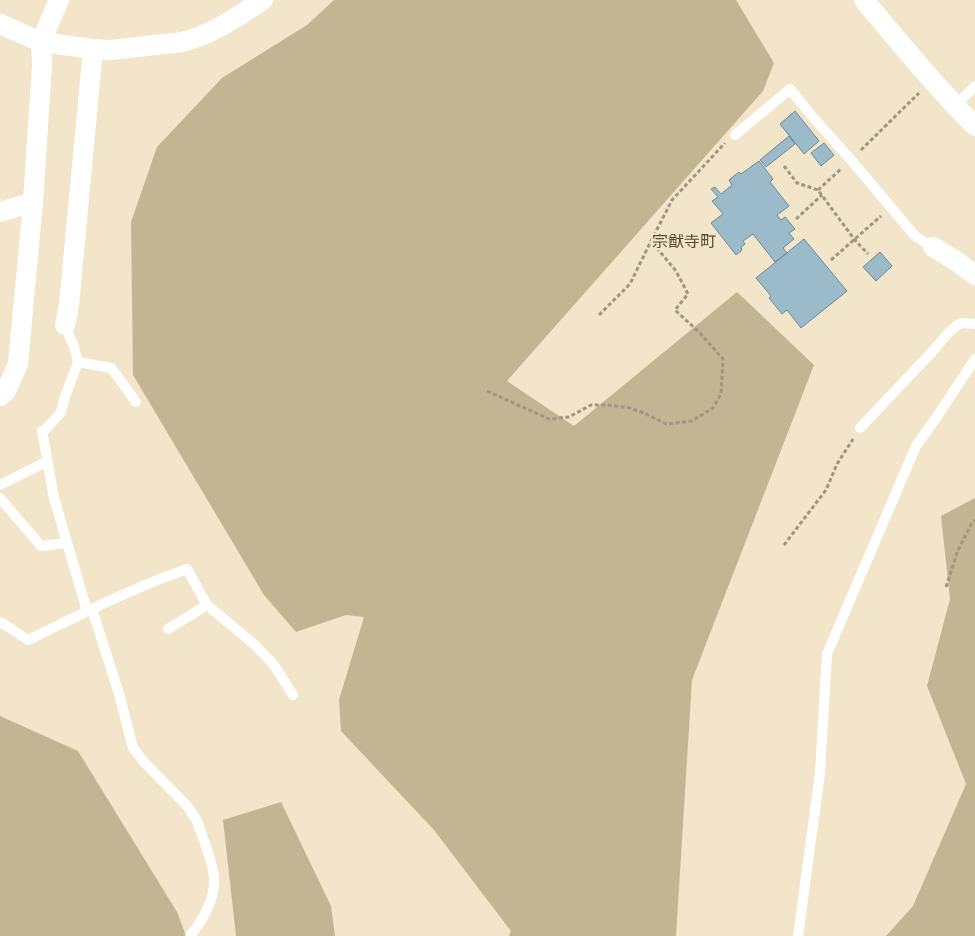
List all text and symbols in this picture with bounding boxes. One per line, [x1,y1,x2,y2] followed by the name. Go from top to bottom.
[652,231,716,251] district label: 宗猷寺町

